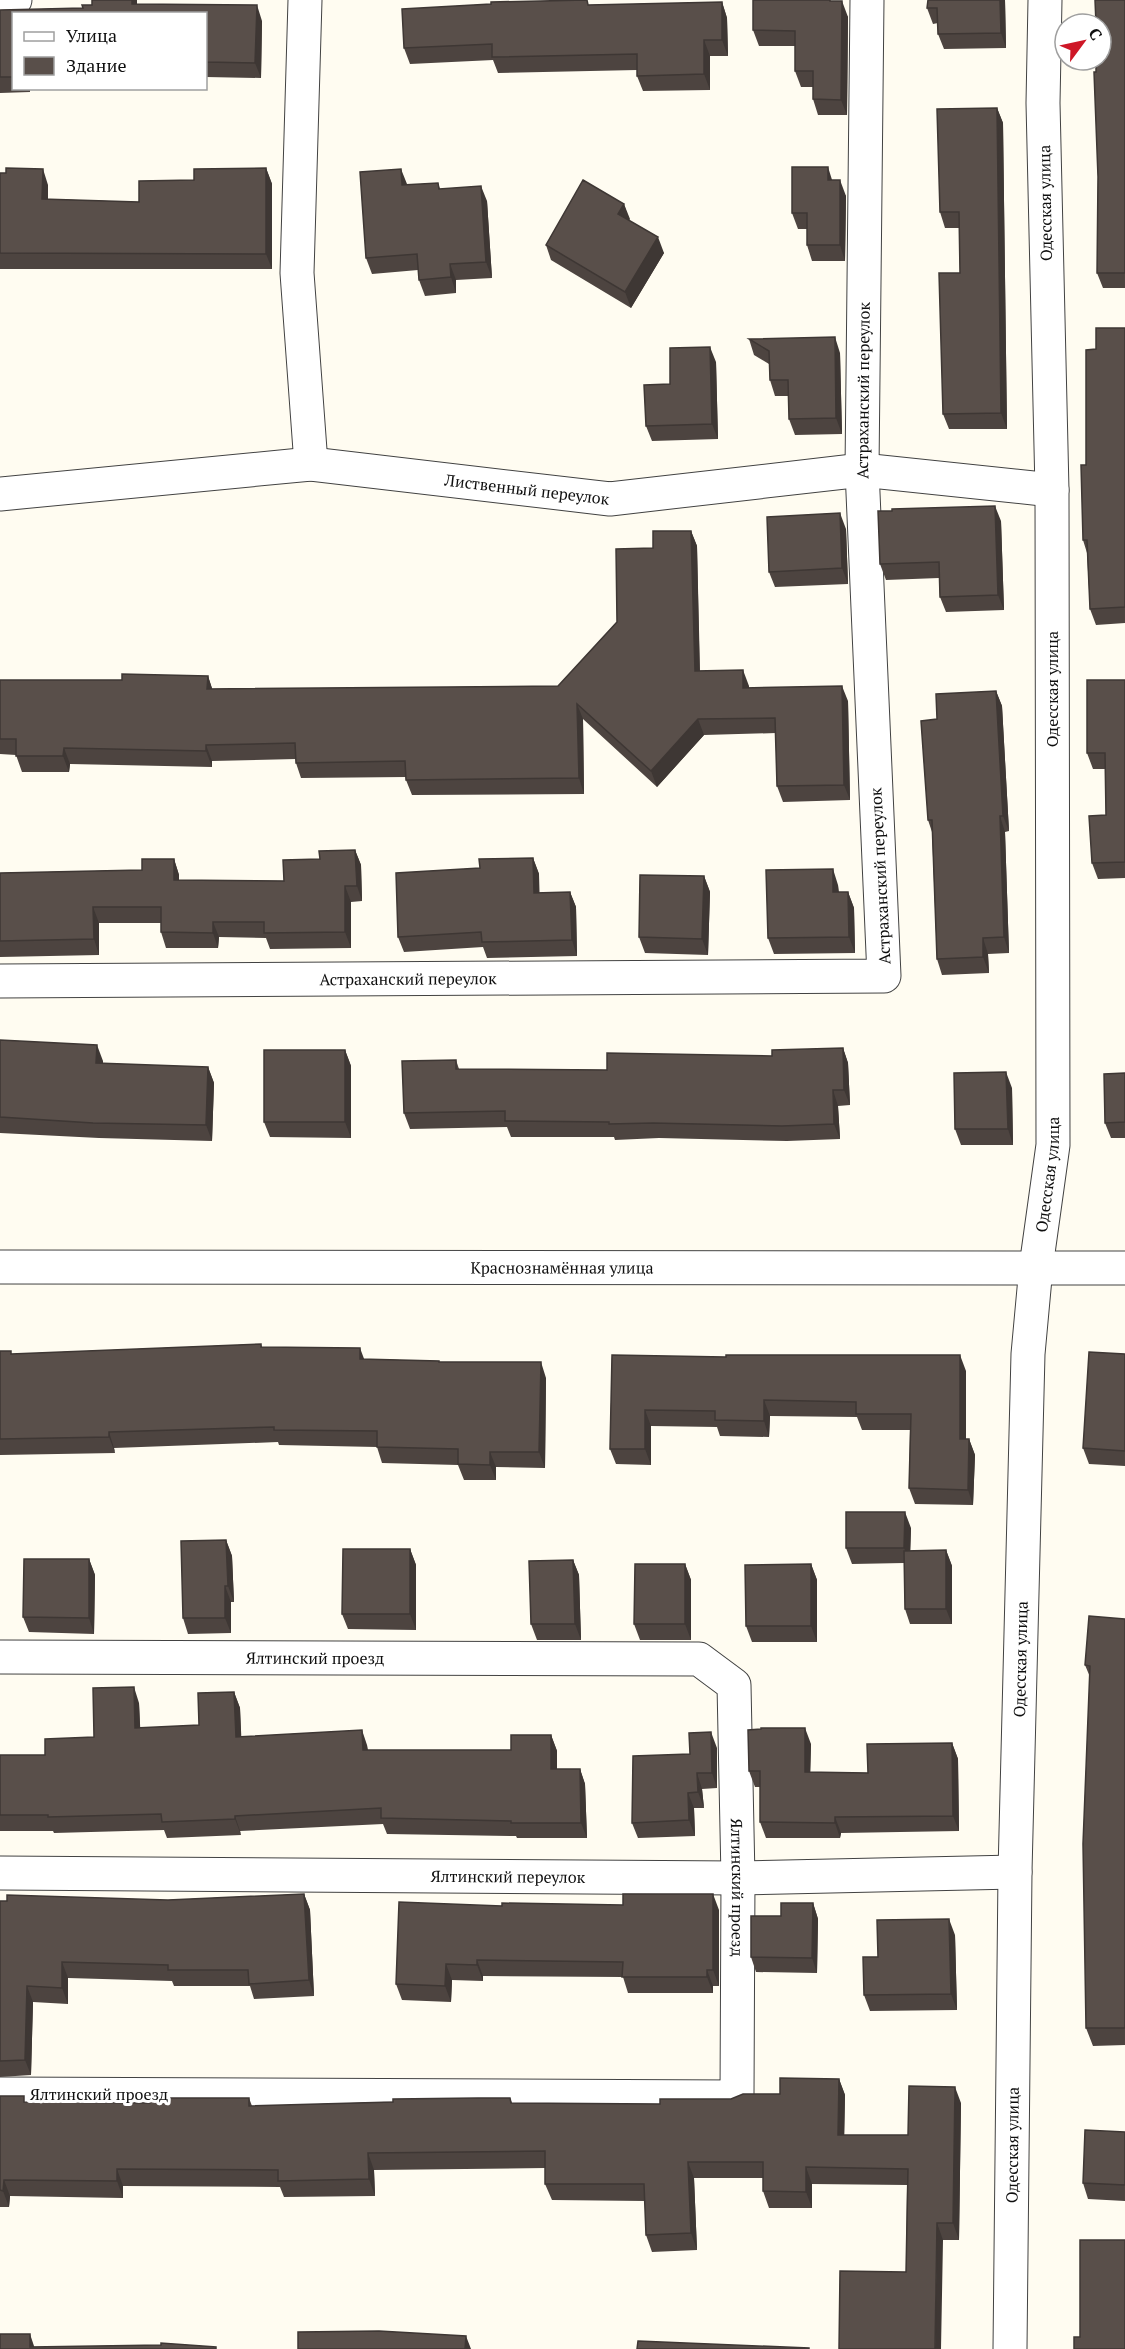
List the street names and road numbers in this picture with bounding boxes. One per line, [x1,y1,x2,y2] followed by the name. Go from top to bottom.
[1033,145,1057,261] street label: Одесская улица
[851,302,875,480] street label: Астраханский переулок
[442,469,611,510] street label: Лиственный переулок
[1041,631,1063,747] street label: Одесская улица
[864,787,896,965] street label: Астраханский переулок
[319,967,497,990] street label: Астраханский переулок
[1030,1117,1064,1234] street label: Одесская улица
[470,1256,654,1279] street label: Краснознамённая улица
[1008,1601,1033,1718] street label: Одесская улица
[246,1647,384,1669] street label: Ялтинский проезд
[726,1818,749,1957] street label: Ялтинский проезд
[431,1865,586,1888] street label: Ялтинский переулок
[30,2083,168,2105] street label: Ялтинский проезд
[1001,2087,1024,2203] street label: Одесская улица

